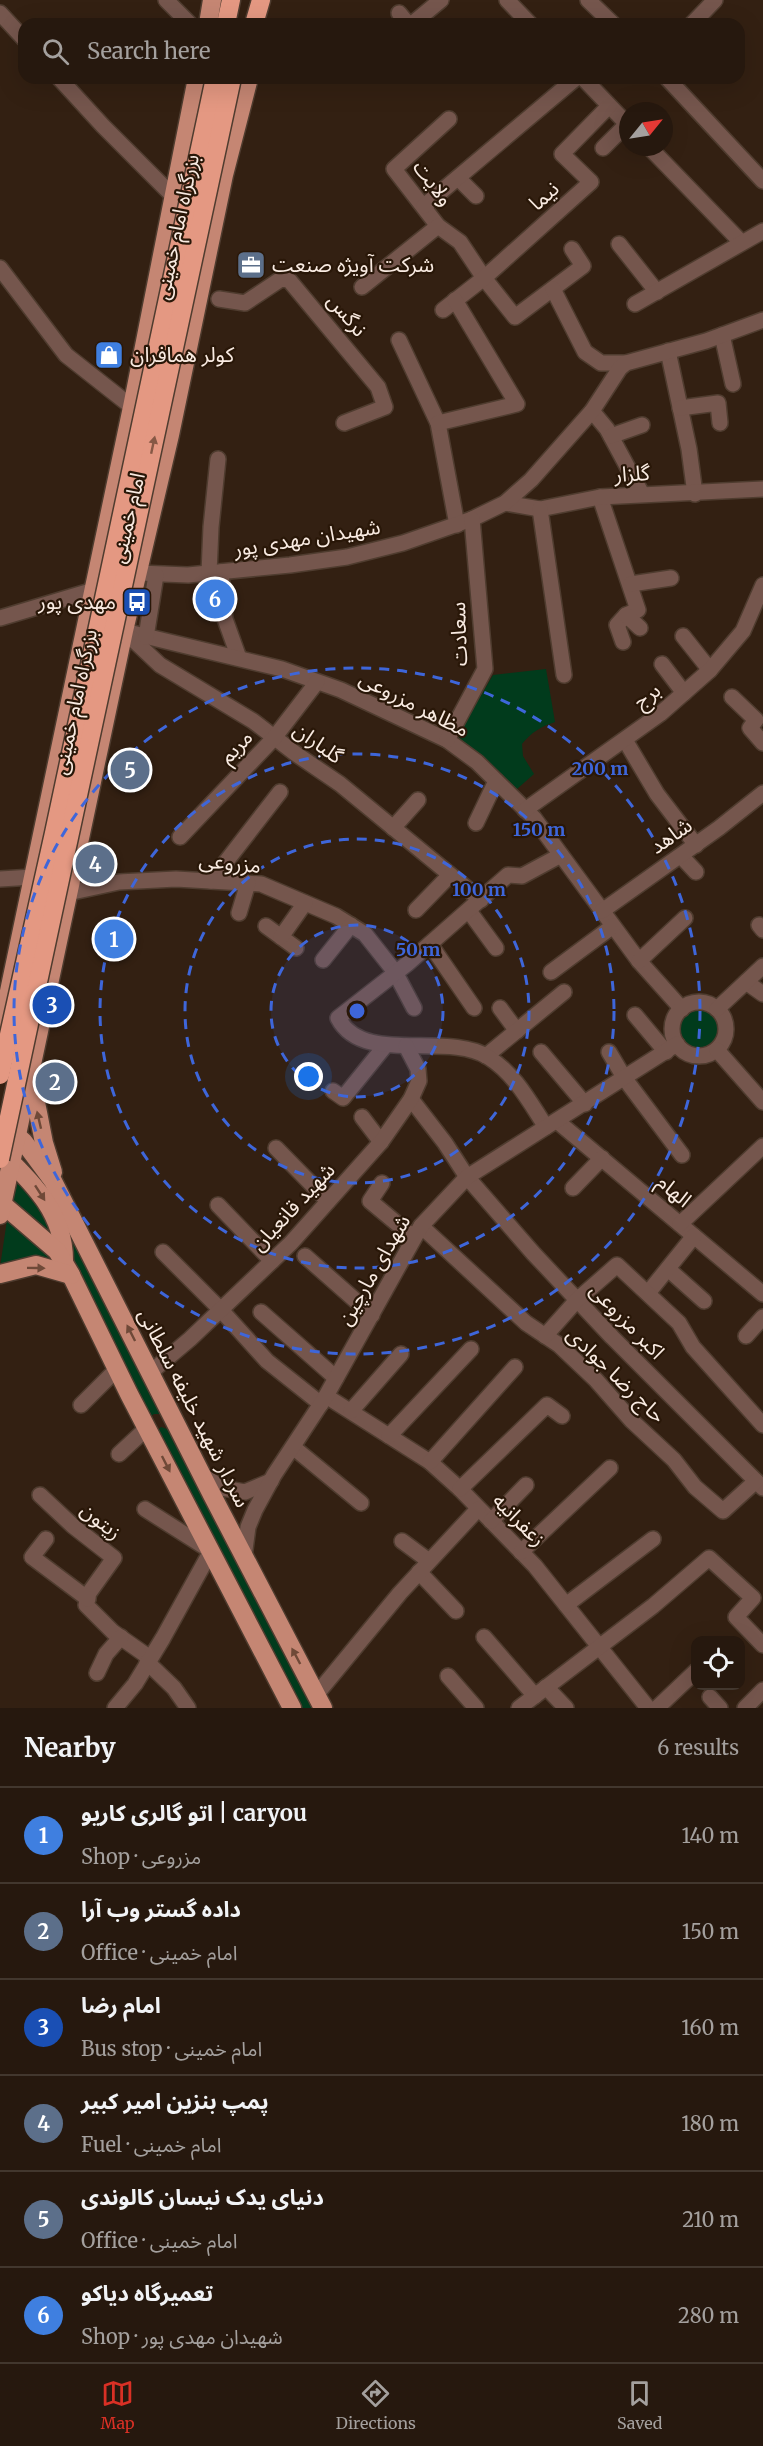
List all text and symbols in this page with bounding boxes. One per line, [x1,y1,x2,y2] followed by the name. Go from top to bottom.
[18,18,745,84] search box
[39,35,72,68] icon: search
[87,37,210,65] text: Search here
[619,102,673,156] north arrow
[148,152,208,303] street label: بزرگراه امام خمینی
[407,154,459,211] street label: ولایت
[523,175,564,216] street label: نیما
[235,249,267,281] office icon: شرکت آویژه صنعت
[272,251,434,278] place label: شرکت آویژه صنعت
[321,287,373,342] street label: نرگس
[93,339,125,371] shop icon: کولر همافران
[130,341,235,368] place label: کولر همافران
[149,435,158,454] one-way arrow
[613,459,651,488] street label: گلزار
[104,470,154,567] street label: امام خمینی
[231,513,382,563] street label: شهیدان مهدی پور
[196,576,234,622] pin: 6
[121,586,153,618] bus stop icon: مهدی پور
[37,588,116,615] place label: مهدی پور
[444,601,473,667] street label: سعادت
[46,627,106,778] street label: بزرگراه امام خمینی
[355,664,474,743] street label: مظاهر مزروعی
[628,677,667,716] street label: برج
[288,716,349,770] street label: گلباران
[213,724,260,771] street label: مریم
[110,748,150,792] pin: 5
[572,757,628,780] text: 200 m
[644,811,697,860] street label: شاهد
[513,818,565,841] text: 150 m
[76,842,115,886] pin: 4
[198,846,263,879] street label: مزروعی
[452,878,506,901] text: 100 m
[94,916,134,962] pin: 1
[396,938,440,961] text: 50 m
[32,982,72,1028] pin: 3
[347,1001,367,1021] centre of rings
[36,1060,74,1104] pin: 2
[294,1062,323,1091] your location
[33,1111,43,1130] one-way arrow
[245,1157,341,1257] street label: شهید قانعیان
[649,1168,697,1215] street label: الهام
[34,1185,46,1201] one-way arrow
[331,1209,416,1330] street label: شهدای مارچین
[26,1263,45,1273] one-way arrow
[584,1277,671,1365] street label: اکبر مزروعی
[132,1304,256,1512] street label: سردار شهید خلیفه سلطانی
[560,1321,671,1430] street label: حاج رضا جوادی
[127,1324,136,1341] one-way arrow
[161,1456,171,1473] one-way arrow
[487,1487,552,1552] street label: زعفرانیه
[75,1496,127,1545] street label: زیتون
[691,1636,745,1690] map controls
[691,1636,745,1690] button: locate
[291,1647,301,1664] one-way arrow
[24,1731,116,1764] text: Nearby
[657,1735,739,1760] text: 6 results
[81,1799,307,1827] text: اتو گالری کاریو | caryou
[39,1823,48,1848] text: 1
[682,1823,739,1848] text: 140 m
[81,1844,201,1869] text: Shop · مزروعی
[81,1895,241,1923] text: داده گستر وب آرا
[38,1919,49,1944] text: 2
[682,1919,739,1944] text: 150 m
[81,1940,238,1965] text: Office · امام خمینی
[81,1991,161,2019] text: امام رضا
[38,2015,49,2040] text: 3
[681,2015,739,2040] text: 160 m
[81,2036,262,2061] text: Bus stop · امام خمینی
[81,2087,269,2115] text: پمپ بنزین امیر کبیر
[37,2111,50,2136] text: 4
[681,2111,739,2136] text: 180 m
[81,2132,222,2157] text: Fuel · امام خمینی
[81,2183,324,2211] text: دنیای یدک نیسان کالوندی
[38,2207,49,2232] text: 5
[682,2207,739,2232] text: 210 m
[81,2228,238,2253] text: Office · امام خمینی
[81,2279,213,2307] text: تعمیرگاه دیاکو
[37,2303,50,2328] text: 6
[678,2303,739,2328] text: 280 m
[81,2324,283,2349] text: Shop · شهیدان مهدی پور
[101,2377,135,2433] tab: Map
[336,2377,416,2433] tab: Directions
[617,2377,662,2433] tab: Saved

